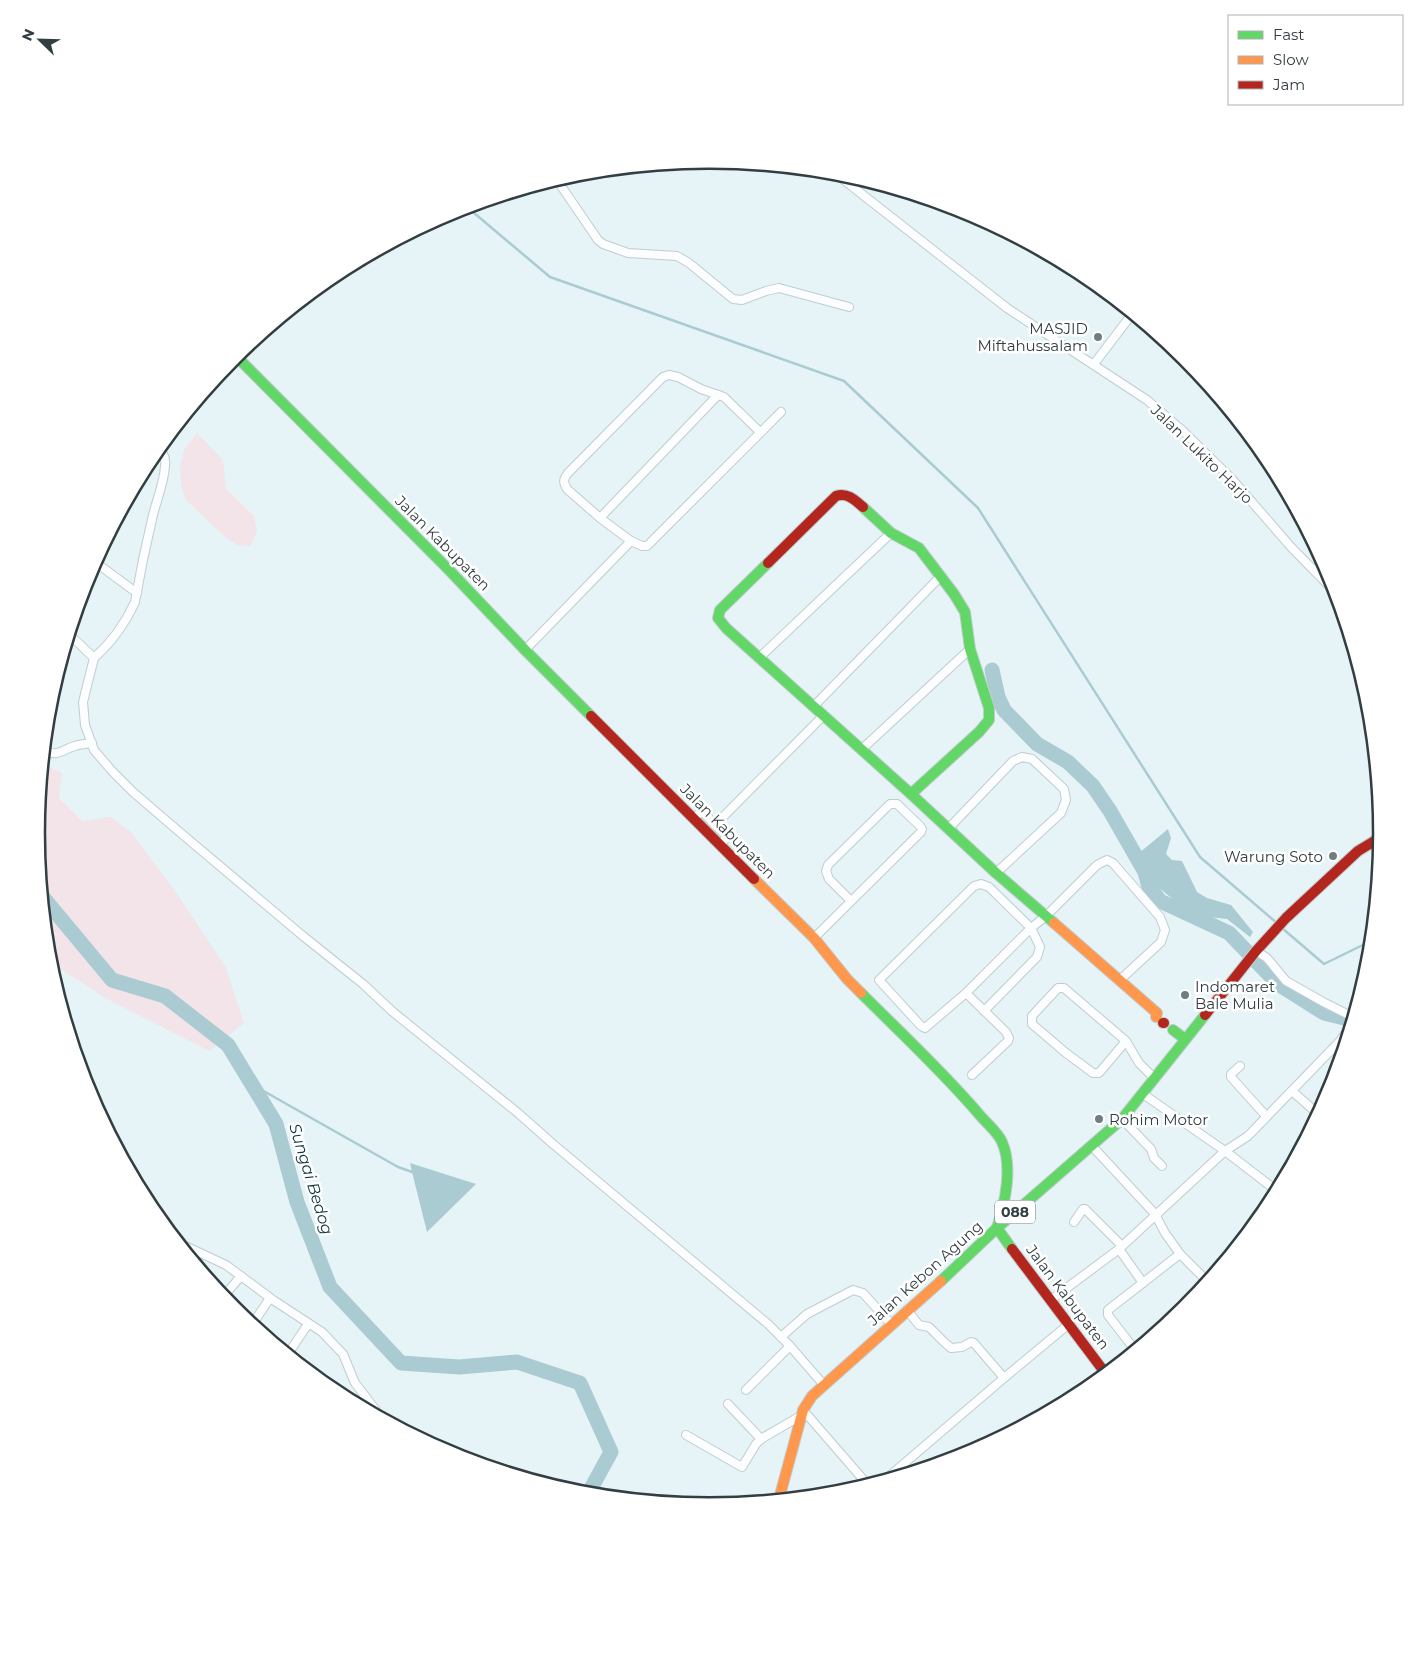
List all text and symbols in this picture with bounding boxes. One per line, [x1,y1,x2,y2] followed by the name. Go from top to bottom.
[15,15,65,65] north arrow
[1228,15,1403,105] legend
[1273,25,1304,44] text: Fast
[18,26,39,44] text: N
[1273,50,1309,69] text: Slow
[1272,75,1305,94] text: Jam
[977,319,1088,355] place label: MASJID Miftahussalam
[1092,331,1104,343] marker: MASJID Miftahussalam
[1146,400,1257,508] street label: Jalan Lukito Harjo
[391,491,495,595] street label: Jalan Kabupaten
[676,779,780,883] street label: Jalan Kabupaten
[1224,847,1323,866] place label: Warung Soto
[1327,850,1339,862] marker: Warung Soto
[1195,977,1275,1013] place label: Indomaret Bale Mulia
[1179,989,1191,1001] marker: Indomaret Bale Mulia
[1109,1110,1208,1129] place label: Rohim Motor
[1093,1113,1105,1125] marker: Rohim Motor
[285,1121,337,1237] water label: Sungai Bedog
[995,1200,1035,1224] road number: 088
[863,1216,986,1330] street label: Jalan Kebon Agung
[1022,1240,1114,1353] street label: Jalan Kabupaten

